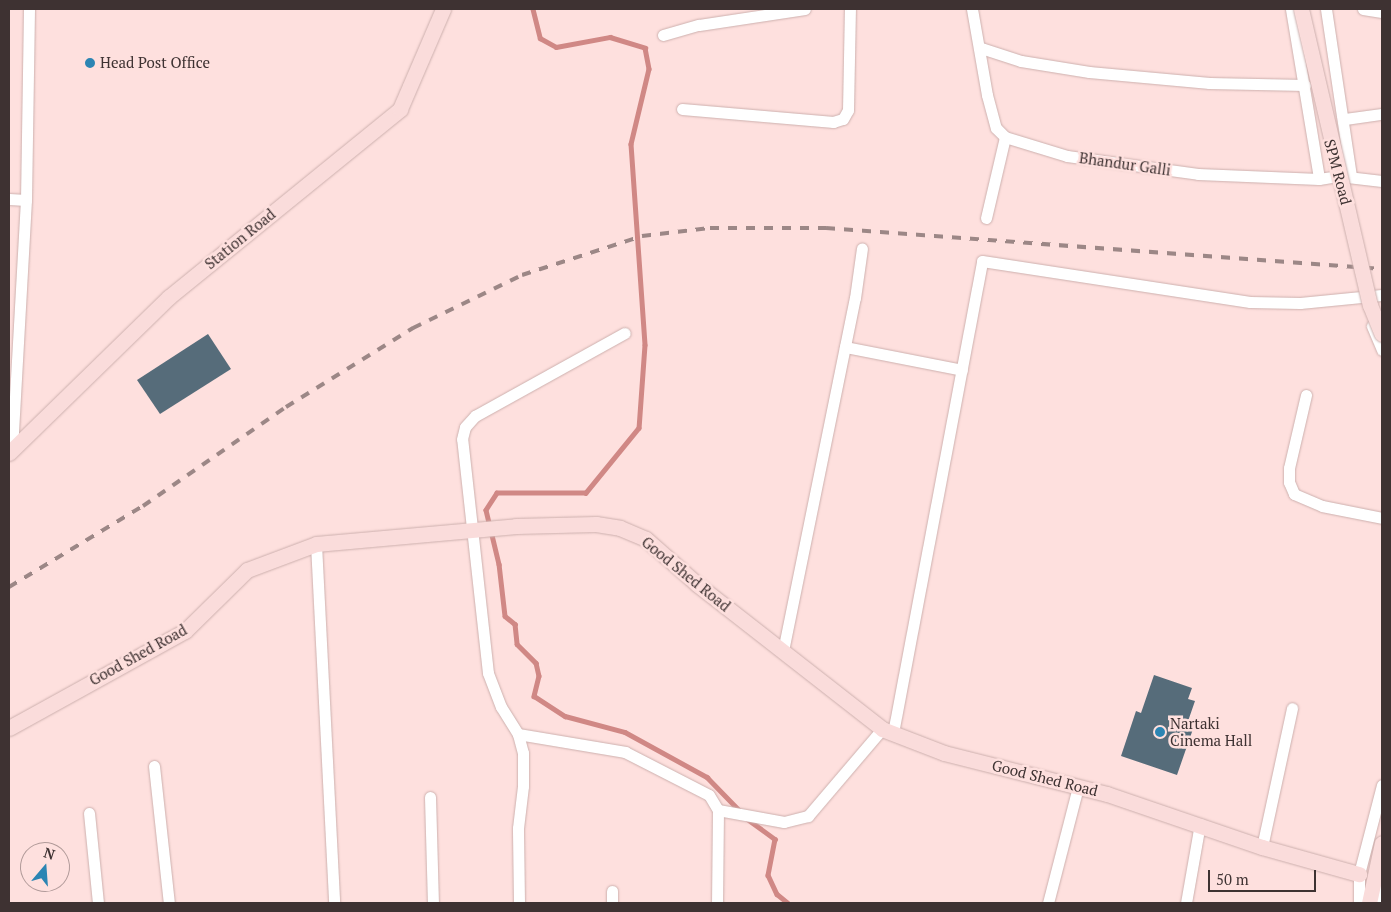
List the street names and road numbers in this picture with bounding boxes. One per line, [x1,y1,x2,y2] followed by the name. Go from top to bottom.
[1321,137,1355,207] street label: SPM Road
[1078,149,1172,179] street label: Bhandur Galli
[201,205,279,273] street label: Station Road
[638,533,734,615] street label: Good Shed Road
[86,621,190,689] street label: Good Shed Road
[990,756,1100,800] street label: Good Shed Road

